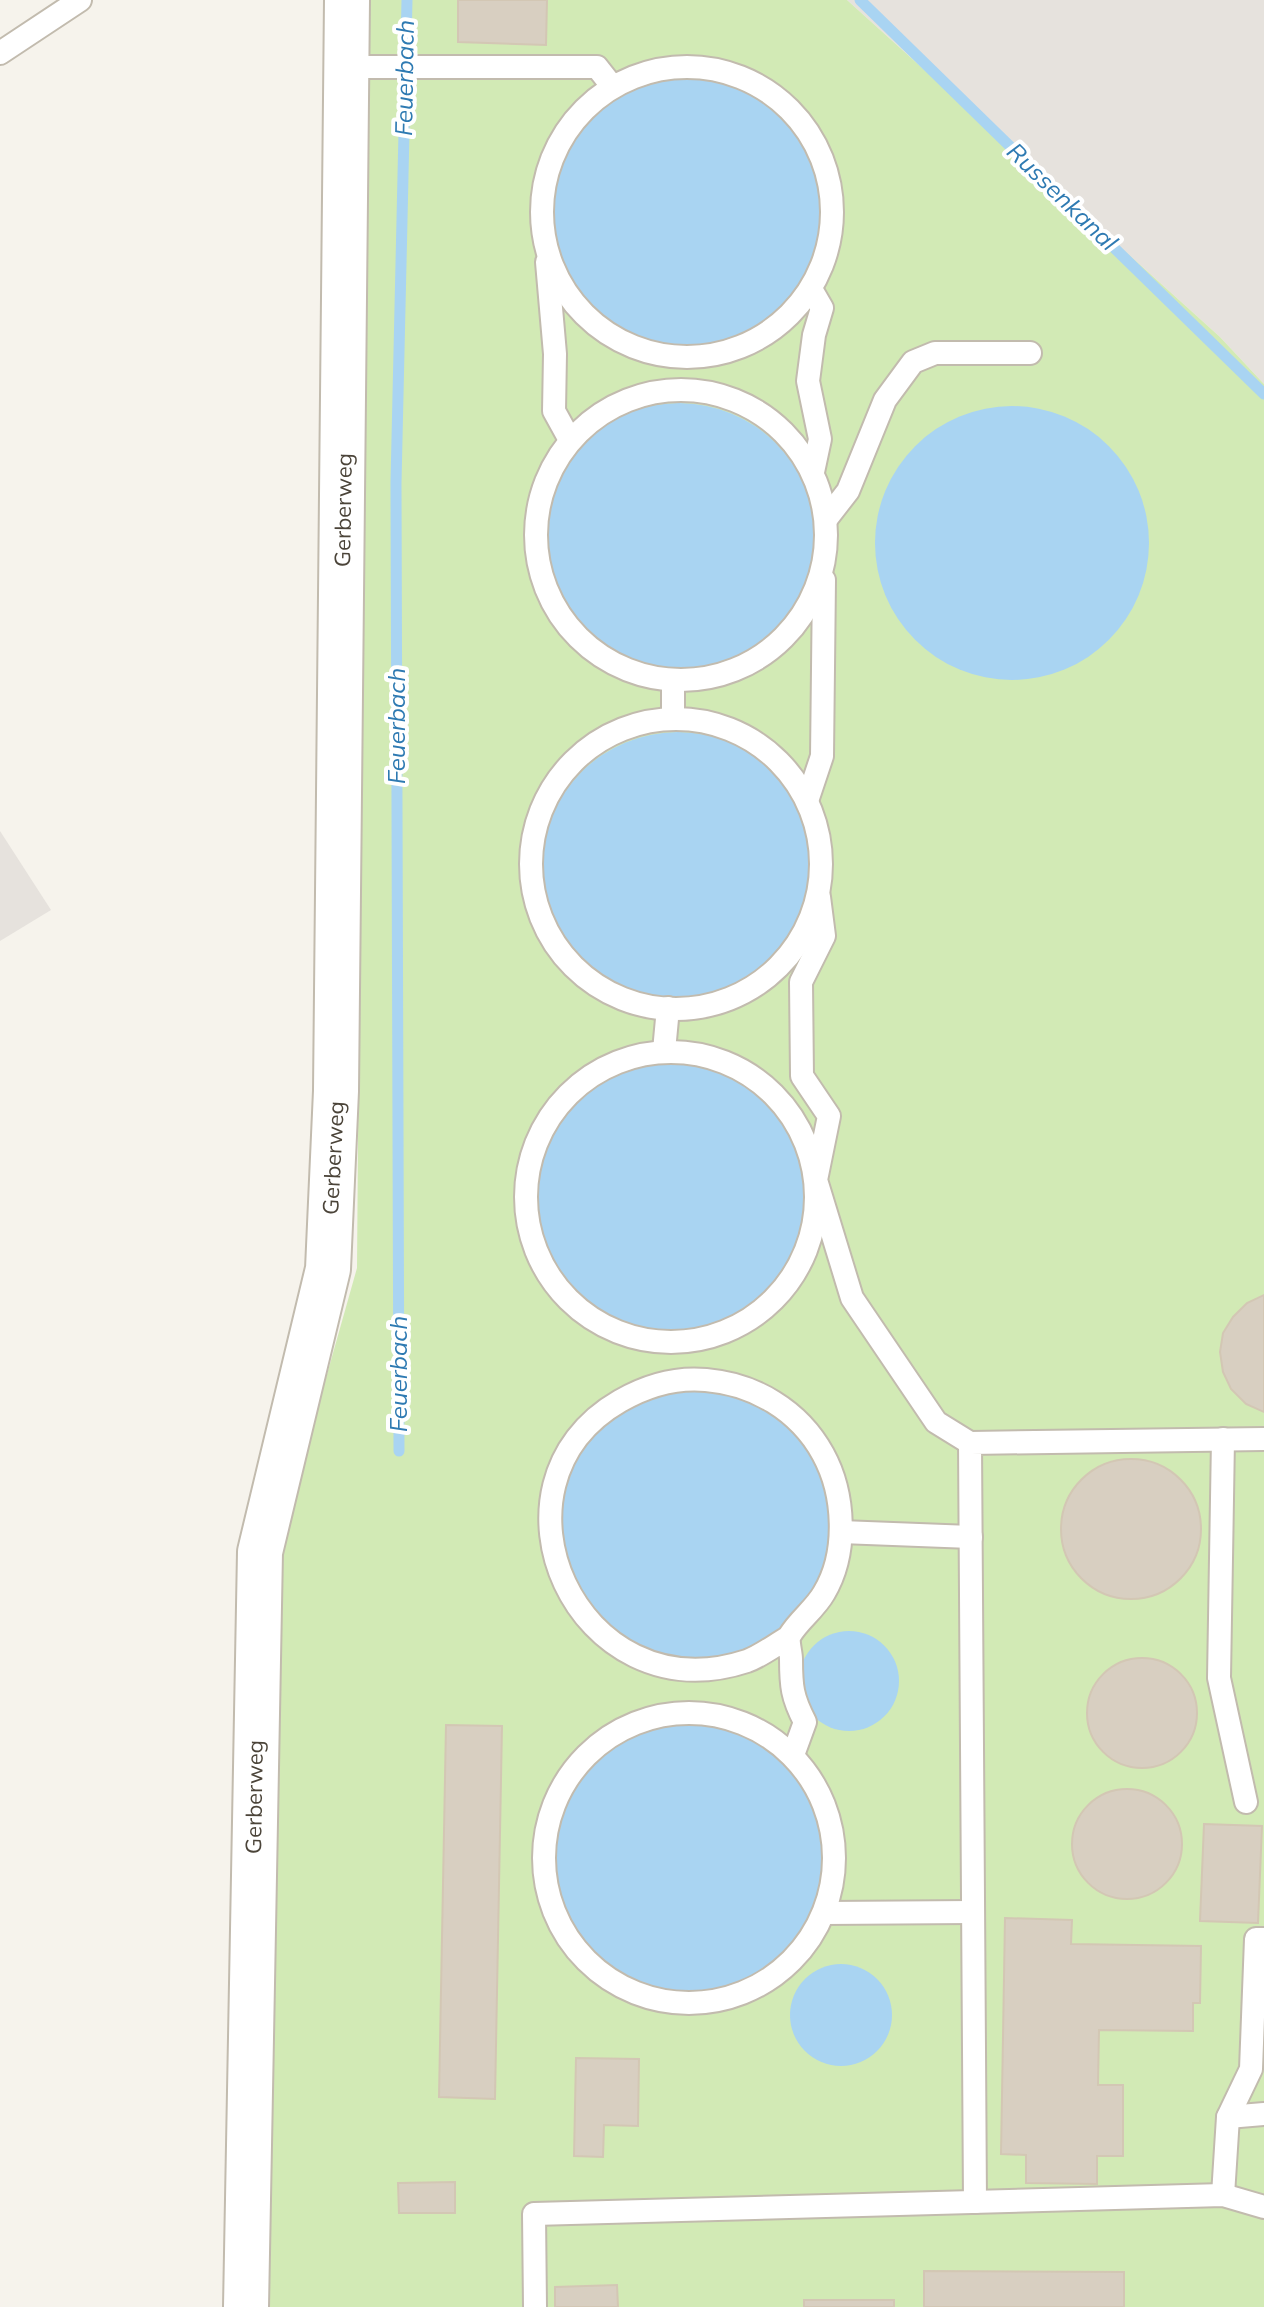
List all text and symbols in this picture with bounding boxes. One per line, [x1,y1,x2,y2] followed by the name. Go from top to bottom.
[388,20,420,136] water label: Feuerbach
[1001,136,1124,257] water label: Russenkanal
[328,453,358,567] street label: Gerberweg
[381,668,411,784] water label: Feuerbach
[316,1100,350,1216] street label: Gerberweg
[383,1316,413,1432] water label: Feuerbach
[239,1740,269,1854] street label: Gerberweg

